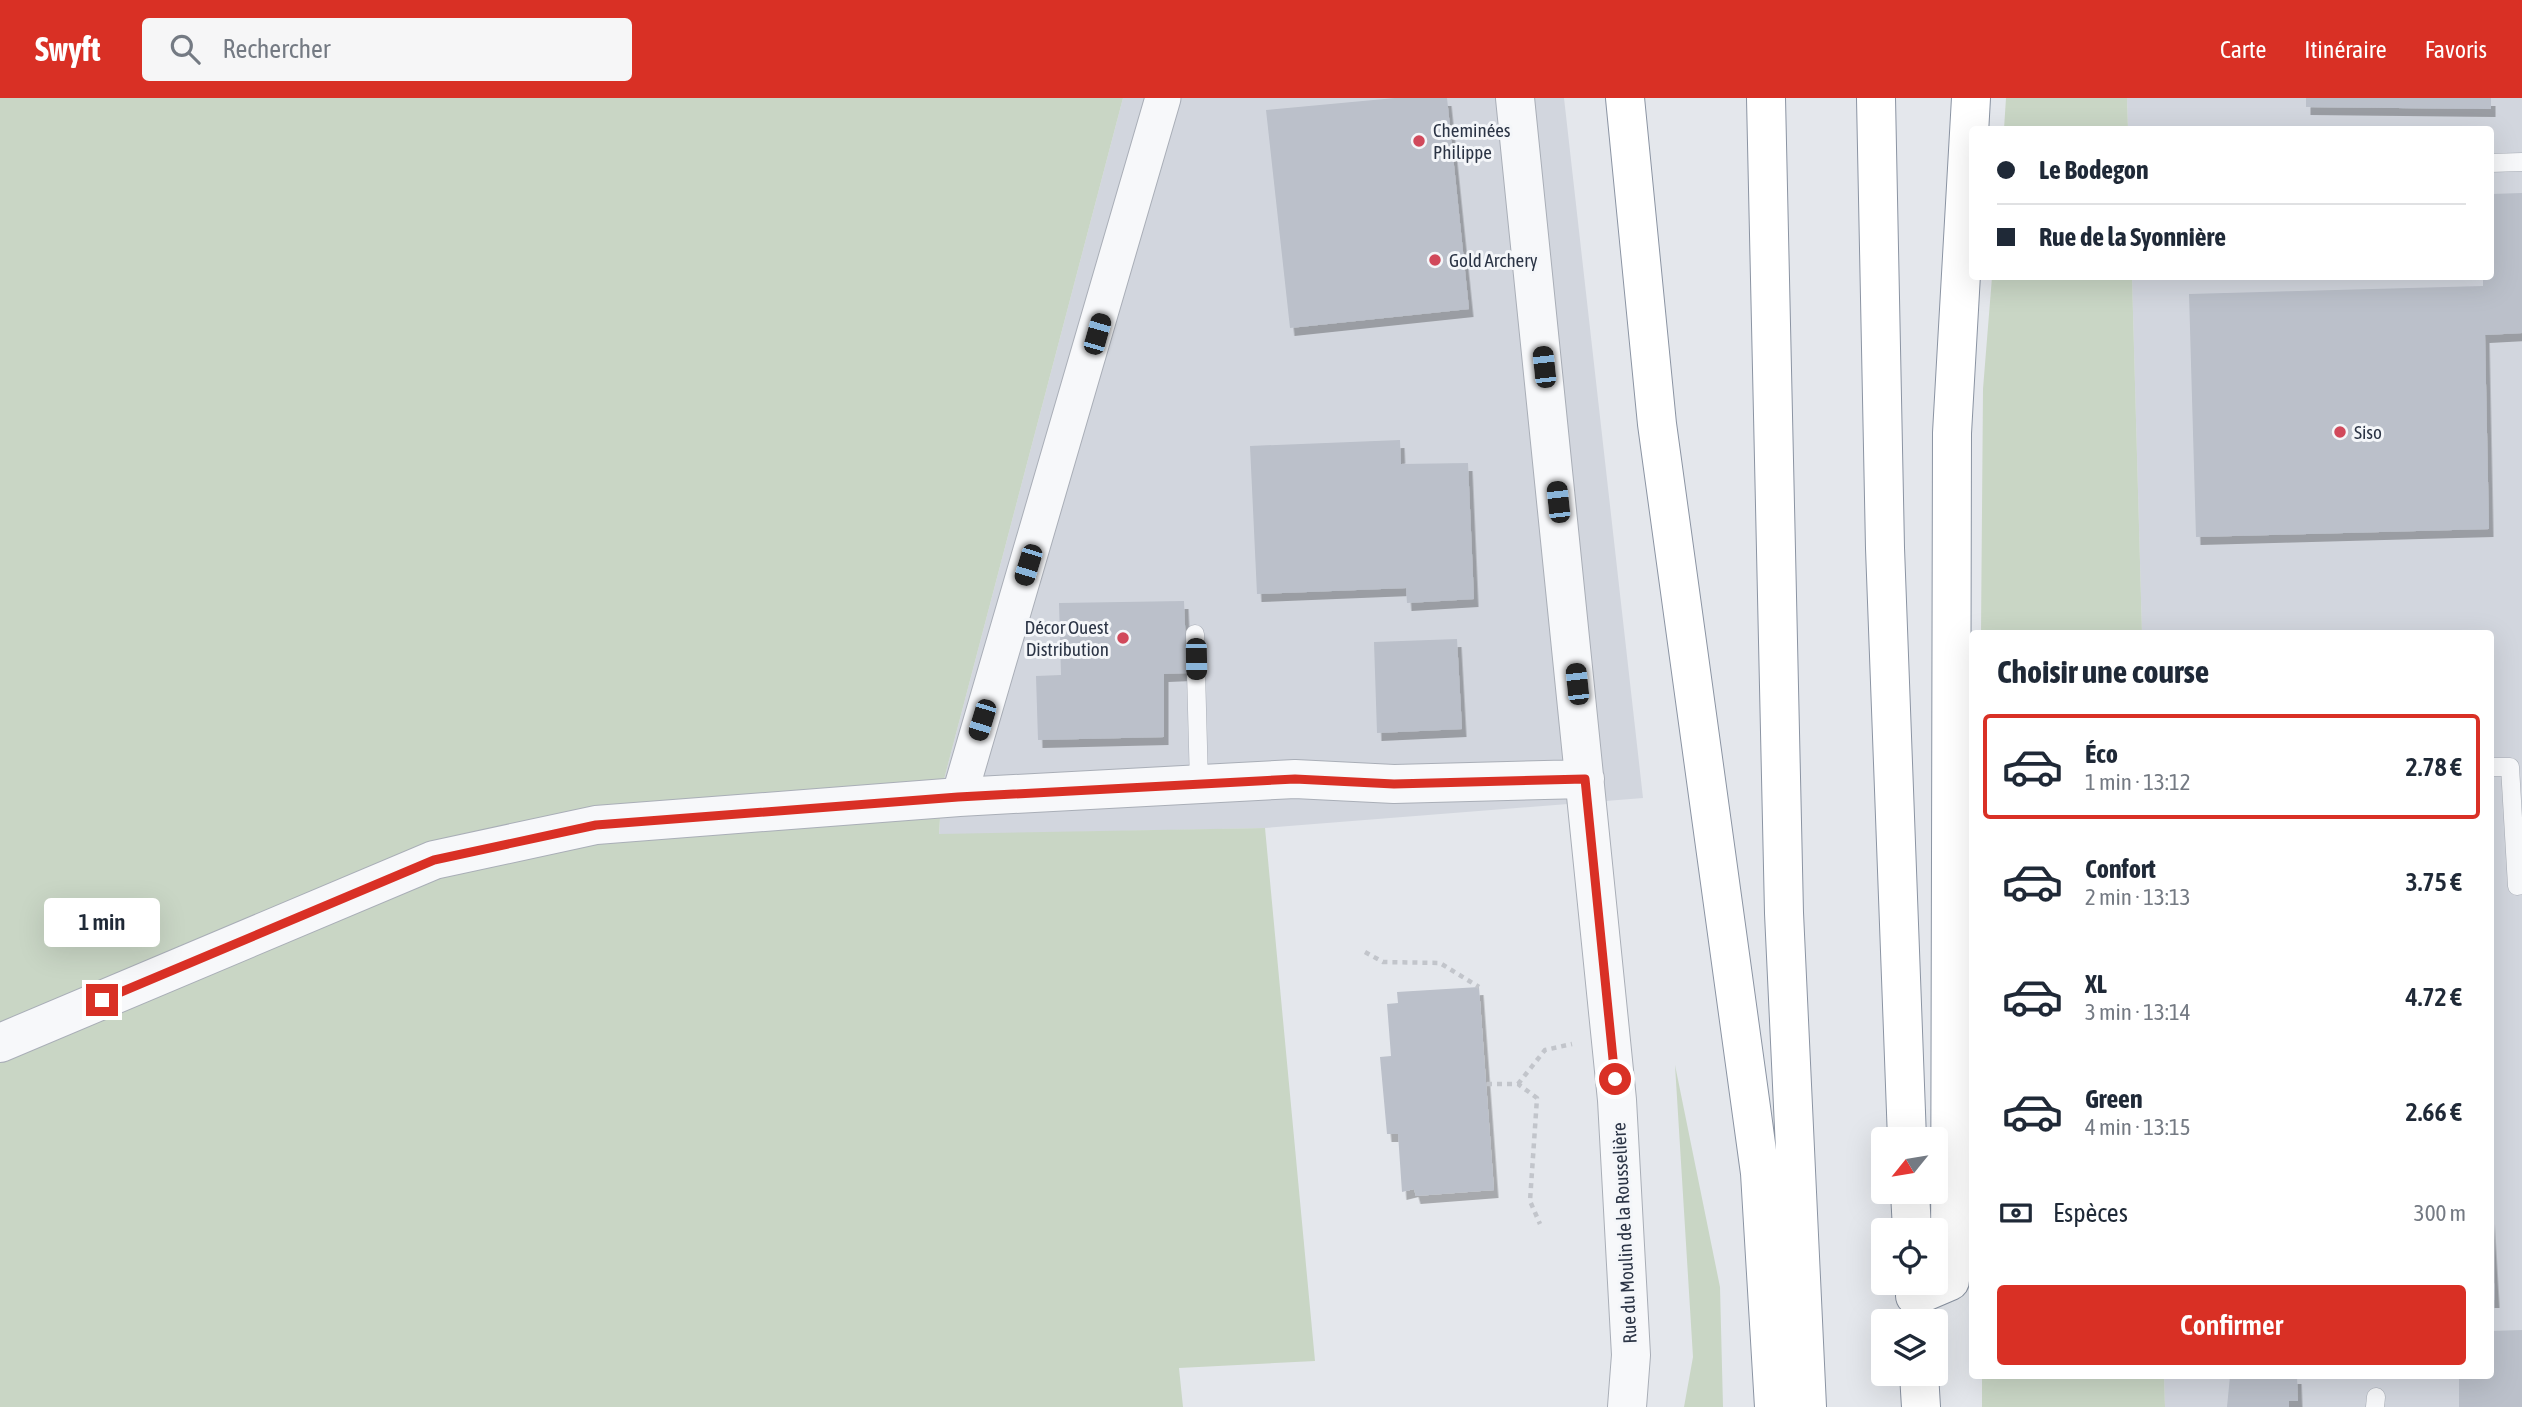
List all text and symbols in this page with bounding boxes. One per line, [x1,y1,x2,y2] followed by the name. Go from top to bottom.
[142,18,632,81] search box
[35,30,100,68] text: Swyft
[166,30,204,68] icon: search
[222,34,331,64] text: Rechercher
[2220,36,2266,63] text: Carte
[2304,36,2387,63] text: Itinéraire
[2425,36,2487,63] text: Favoris
[1433,119,1511,163] place label: Cheminées Philippe
[1411,133,1427,149] marker: Cheminées Philippe
[2039,155,2149,185] text: Le Bodegon
[2039,222,2226,252] text: Rue de la Syonnière
[1449,249,1538,271] place label: Gold Archery
[1427,252,1443,268] marker: Gold Archery
[1082,311,1113,357] car
[1532,345,1557,389] car
[2354,421,2382,443] place label: Siso
[2332,424,2348,440] marker: Siso
[1546,480,1571,524] car
[1012,542,1045,588] car
[1025,616,1109,660] place label: Décor Ouest Distribution
[1115,630,1131,646] marker: Décor Ouest Distribution
[1186,638,1207,680] car
[1997,653,2209,690] text: Choisir une course
[1565,662,1590,706] car
[966,697,999,743] car
[2001,735,2064,798] icon: car
[2085,739,2118,769] text: Éco
[2405,752,2462,782] text: 2.78 €
[2085,769,2191,795] text: 1 min · 13:12
[2001,850,2064,913] icon: car
[2085,854,2156,884] text: Confort
[2405,867,2462,897] text: 3.75 €
[2085,884,2191,910] text: 2 min · 13:13
[44,898,160,948] callout: 1 min
[79,909,125,935] text: 1 min
[2001,965,2064,1028] icon: car
[2085,969,2107,999] text: XL
[2405,982,2462,1012] text: 4.72 €
[86,984,118,1016] route end
[2085,999,2191,1025] text: 3 min · 13:14
[1599,1063,1631,1095] route start
[2001,1080,2064,1143] icon: car
[2085,1084,2143,1114] text: Green
[2405,1097,2462,1127] text: 2.66 €
[2085,1114,2191,1140] text: 4 min · 13:15
[1607,1122,1641,1344] street label: Rue du Moulin de la Rousselière
[1871,1127,1948,1204] north arrow
[1871,1127,1948,1386] map controls
[1997,1194,2035,1232] icon: cash
[2053,1198,2128,1228] text: Espèces
[2414,1200,2466,1226] text: 300 m
[1871,1218,1948,1295] button: locate
[1997,1285,2466,1365] button: Confirmer
[1871,1309,1948,1386] button: layers

